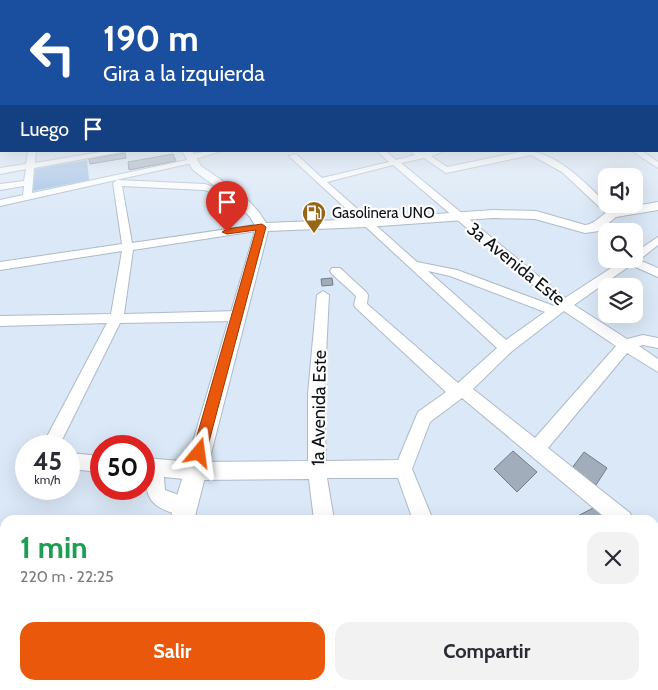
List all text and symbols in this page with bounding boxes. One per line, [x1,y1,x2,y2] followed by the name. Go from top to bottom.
[103,17,199,60] text: 190 m
[20,20,85,85] icon: left
[103,60,265,87] text: Gira a la izquierda
[79,115,107,143] icon: arrive
[20,118,69,141] text: Luego
[598,168,643,323] map controls
[598,168,643,213] button: sound
[206,181,248,232] pin
[213,188,241,216] icon: arrive
[301,200,327,234] fuel station icon: Gasolinera UNO
[332,204,435,222] place label: Gasolinera UNO
[462,218,570,310] street label: 3a Avenida Este
[598,223,643,268] button: search
[598,278,643,323] button: layers
[307,350,331,466] street label: 1a Avenida Este
[172,426,224,478] position arrow
[90,435,155,500] speed limit sign: 50
[33,446,62,476] text: 45
[34,472,61,487] text: km/h
[20,529,88,566] text: 1 min
[587,532,639,584] button: close
[20,567,114,586] text: 220 m · 22:25
[20,622,325,680] button: Salir
[335,622,639,680] button: Compartir

